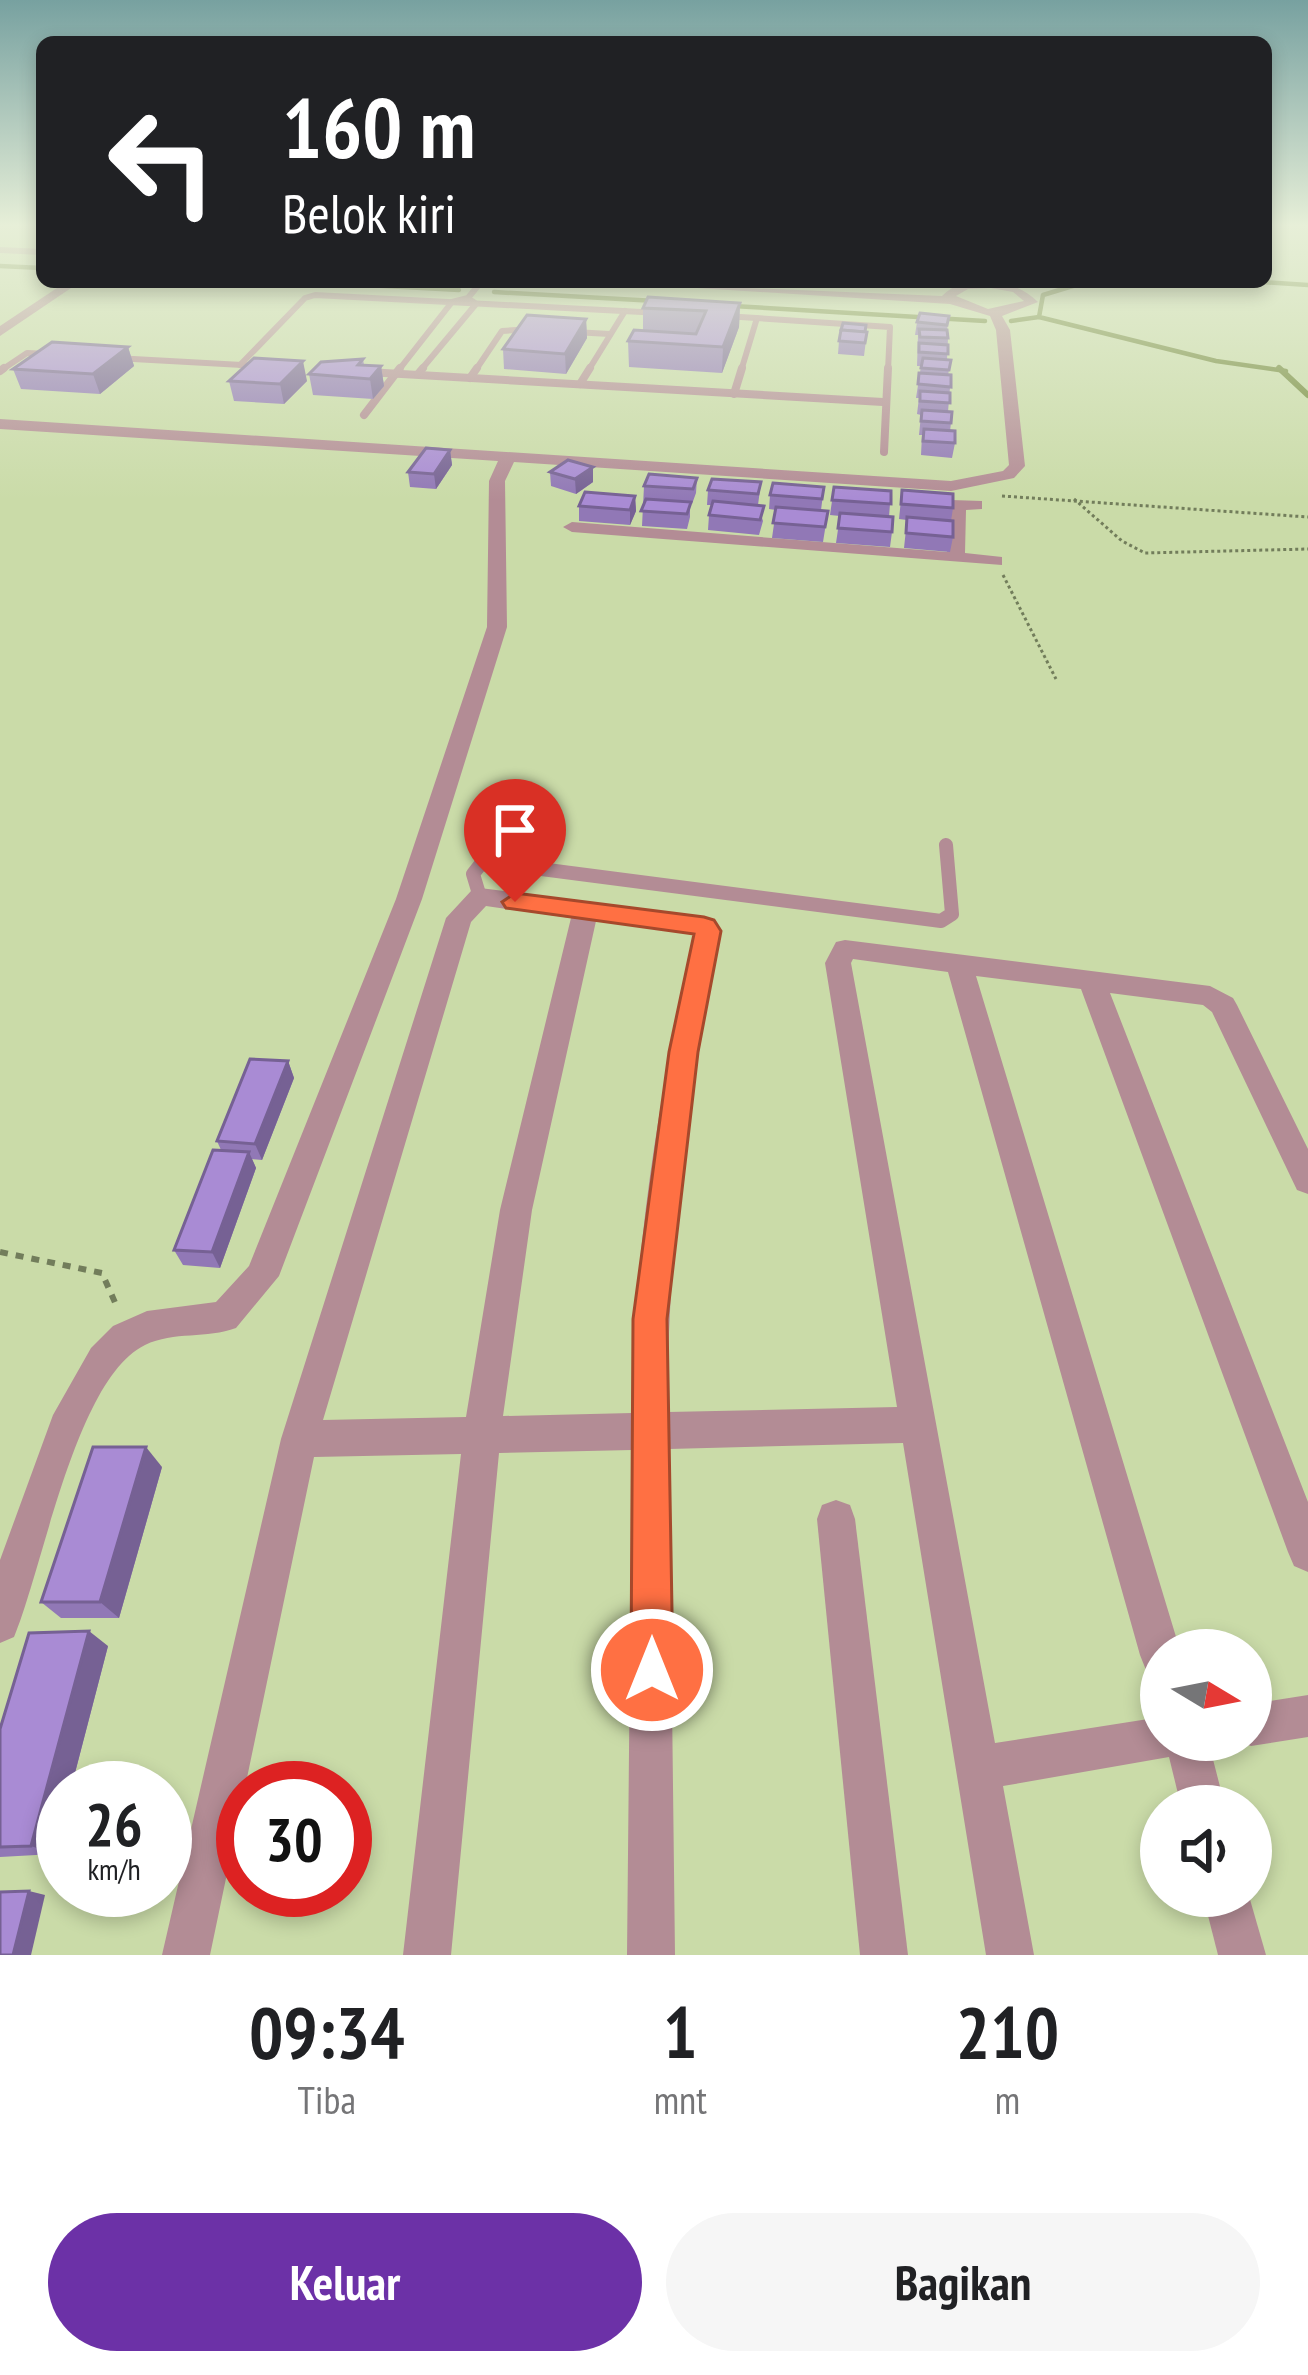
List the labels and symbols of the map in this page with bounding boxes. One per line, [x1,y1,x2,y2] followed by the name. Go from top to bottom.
[464,779,566,902] pin
[589,1607,715,1733] position arrow
[1140,1629,1272,1761] north arrow
[216,1761,372,1917] speed limit sign: 30

